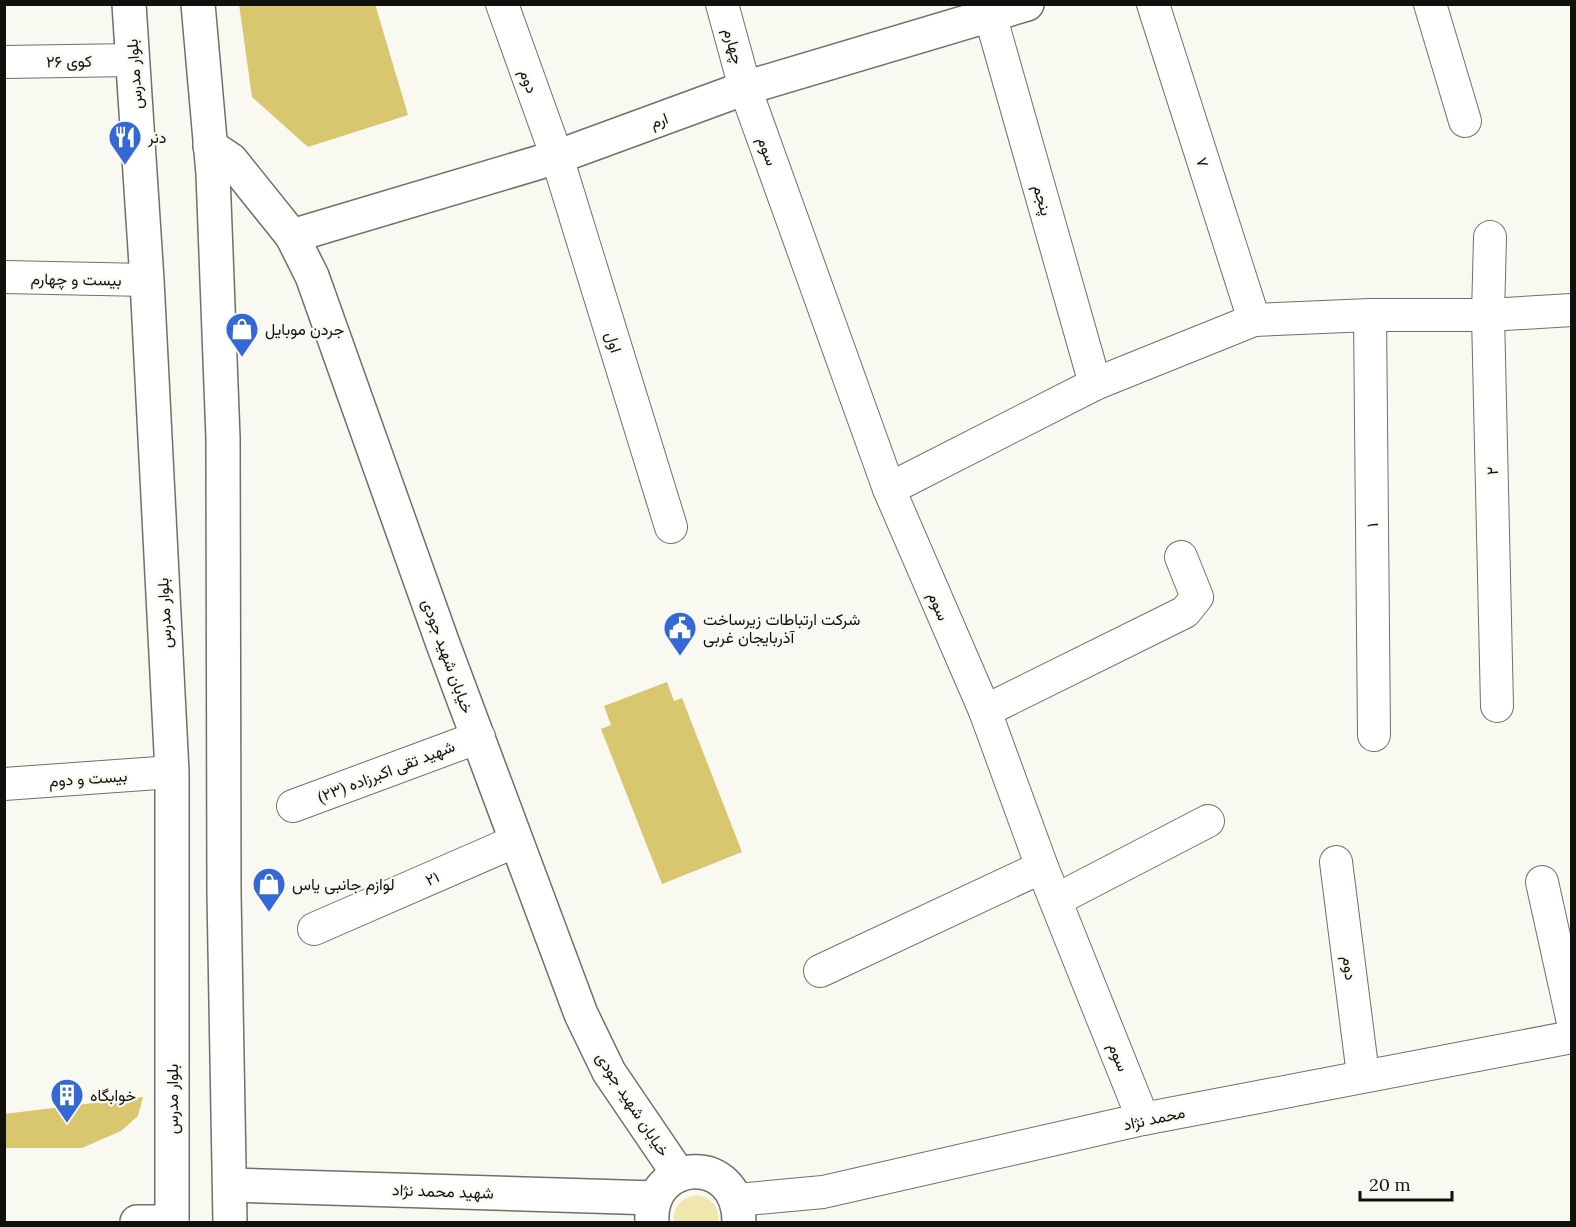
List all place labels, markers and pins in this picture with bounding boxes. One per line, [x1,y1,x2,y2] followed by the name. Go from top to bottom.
[107,119,143,166] restaurant icon: دنر
[147,127,166,148] place label: دنر
[224,311,260,358] shop icon: جردن موبایل
[265,319,344,340] place label: جردن موبایل
[703,609,860,648] place label: شرکت ارتباطات زیرساخت آذربایجان غربی
[662,610,698,657] public building icon: شرکت ارتباطات زیرساخت آذربایجان غربی
[251,866,287,913] shop icon: لوازم جانبی یاس
[292,874,395,895] place label: لوازم جانبی یاس
[49,1077,85,1124] building icon: خوابگاه
[90,1085,136,1106] place label: خوابگاه

